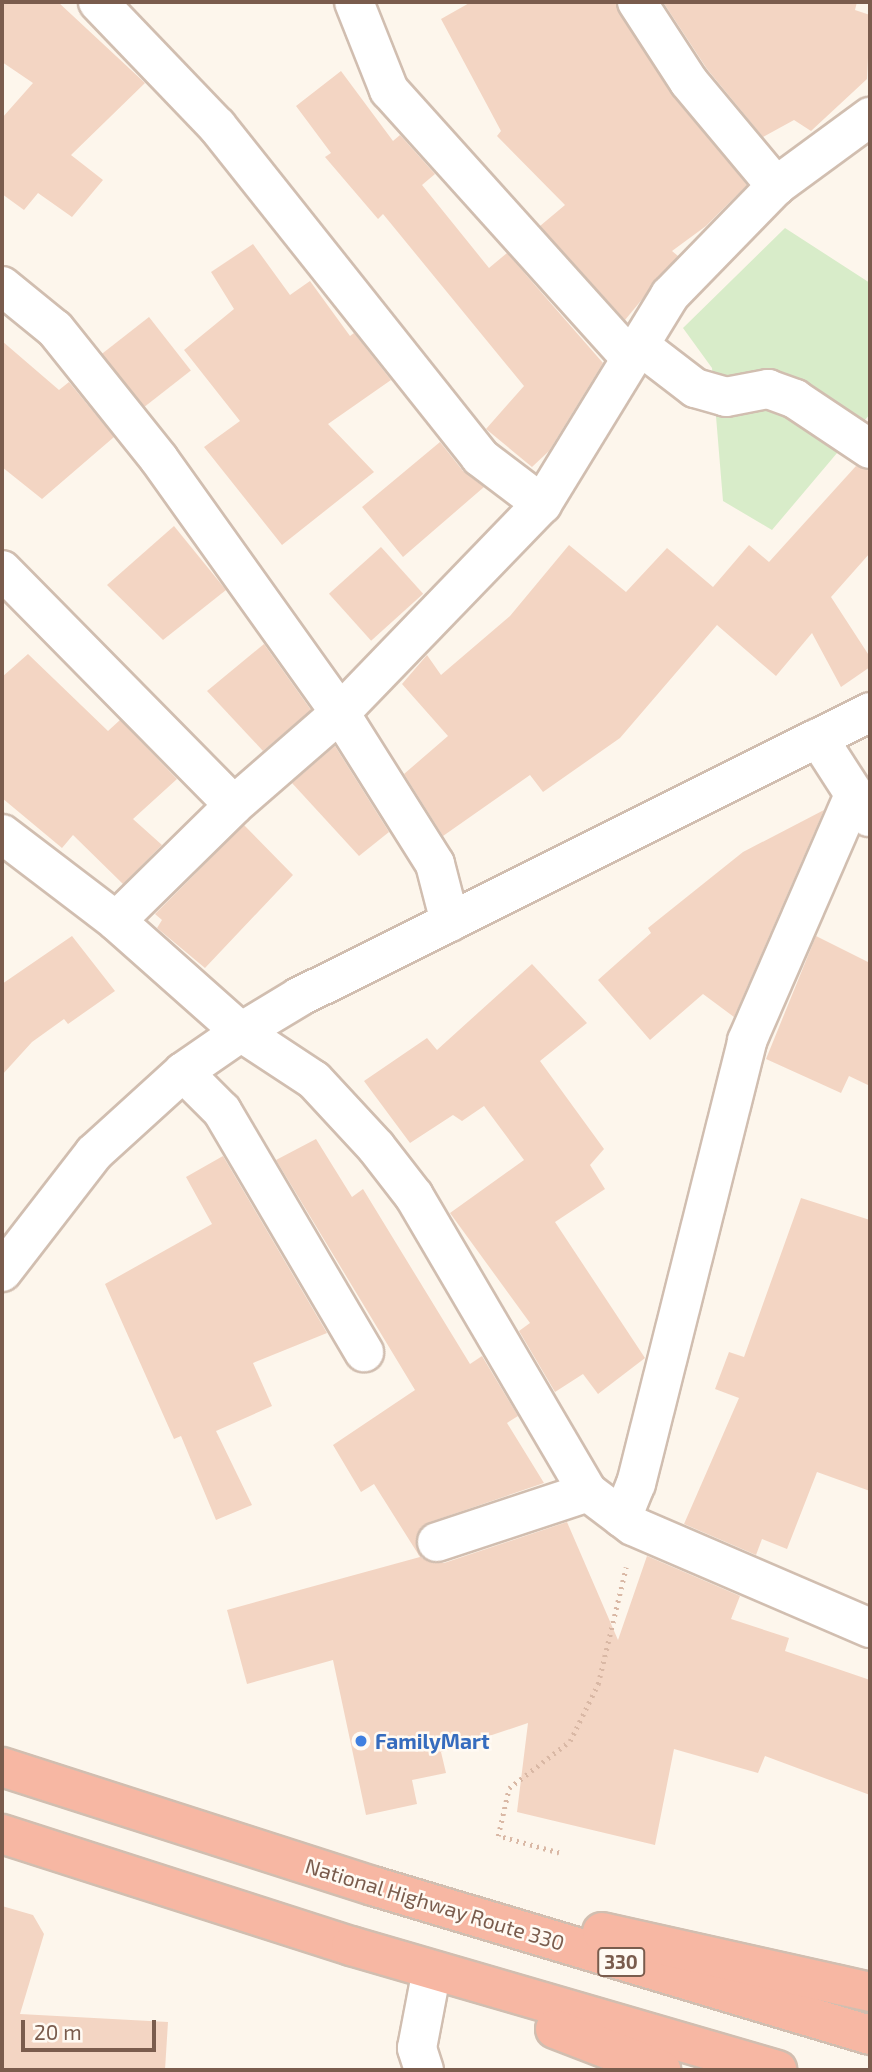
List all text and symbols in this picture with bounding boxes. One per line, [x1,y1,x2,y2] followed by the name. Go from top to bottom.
[375,1728,490,1754] place label: FamilyMart
[353,1733,369,1749] marker: FamilyMart
[302,1852,568,1956] street label: National Highway Route 330
[596,1946,646,1978] road number: 330
[24,2006,159,2050] scale bar
[34,2019,82,2044] text: 20 m

